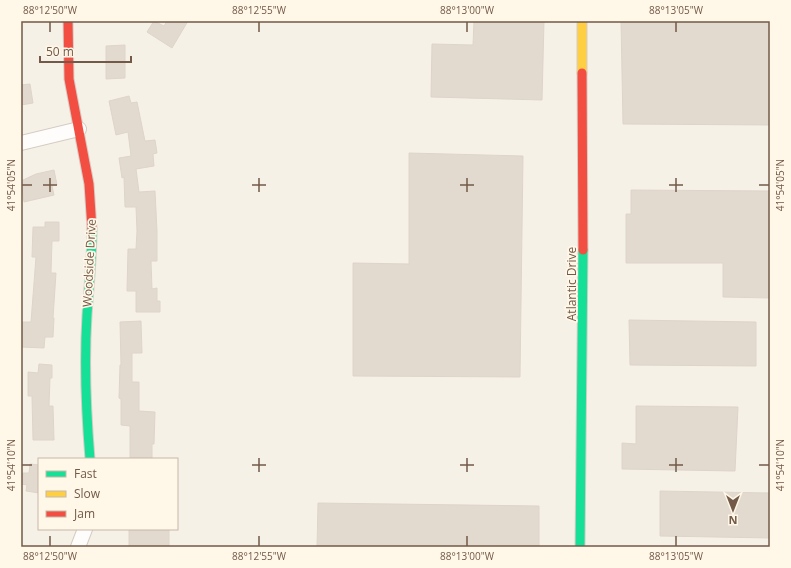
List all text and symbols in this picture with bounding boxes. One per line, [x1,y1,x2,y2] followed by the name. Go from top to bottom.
[23,3,78,17] text: 88°12'50"W
[232,3,287,17] text: 88°12'55"W
[440,3,495,17] text: 88°13'00"W
[649,3,704,17] text: 88°13'05"W
[40,38,131,64] scale bar
[46,43,74,60] text: 50 m
[4,159,18,211] text: 41°54'05"N
[773,159,787,211] text: 41°54'05"N
[78,218,100,307] street label: Woodside Drive
[563,247,580,321] street label: Atlantic Drive
[4,439,18,491] text: 41°54'10"N
[773,439,787,491] text: 41°54'10"N
[38,458,178,530] legend
[74,465,97,482] text: Fast
[74,485,101,502] text: Slow
[713,490,753,530] north arrow
[73,505,95,522] text: Jam
[729,513,737,528] text: N
[23,549,78,563] text: 88°12'50"W
[232,549,287,563] text: 88°12'55"W
[440,549,495,563] text: 88°13'00"W
[649,549,704,563] text: 88°13'05"W

